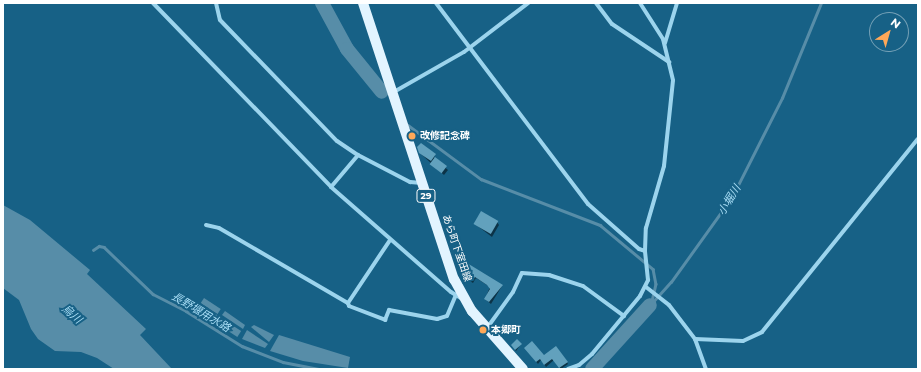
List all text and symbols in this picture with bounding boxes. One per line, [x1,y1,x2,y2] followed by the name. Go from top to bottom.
[869,12,909,52] north arrow
[888,15,903,31] text: N
[420,130,470,142] place label: 改修記念碑
[407,131,417,141] marker: 改修記念碑
[715,183,743,217] water label: 小堀川
[416,189,436,203] road number: 29
[440,213,474,283] street label: あら町下室田線
[169,289,233,335] water label: 長野堰用水路
[59,302,85,326] water label: 烏川
[491,324,521,336] place label: 本郷町
[478,325,488,335] marker: 本郷町

